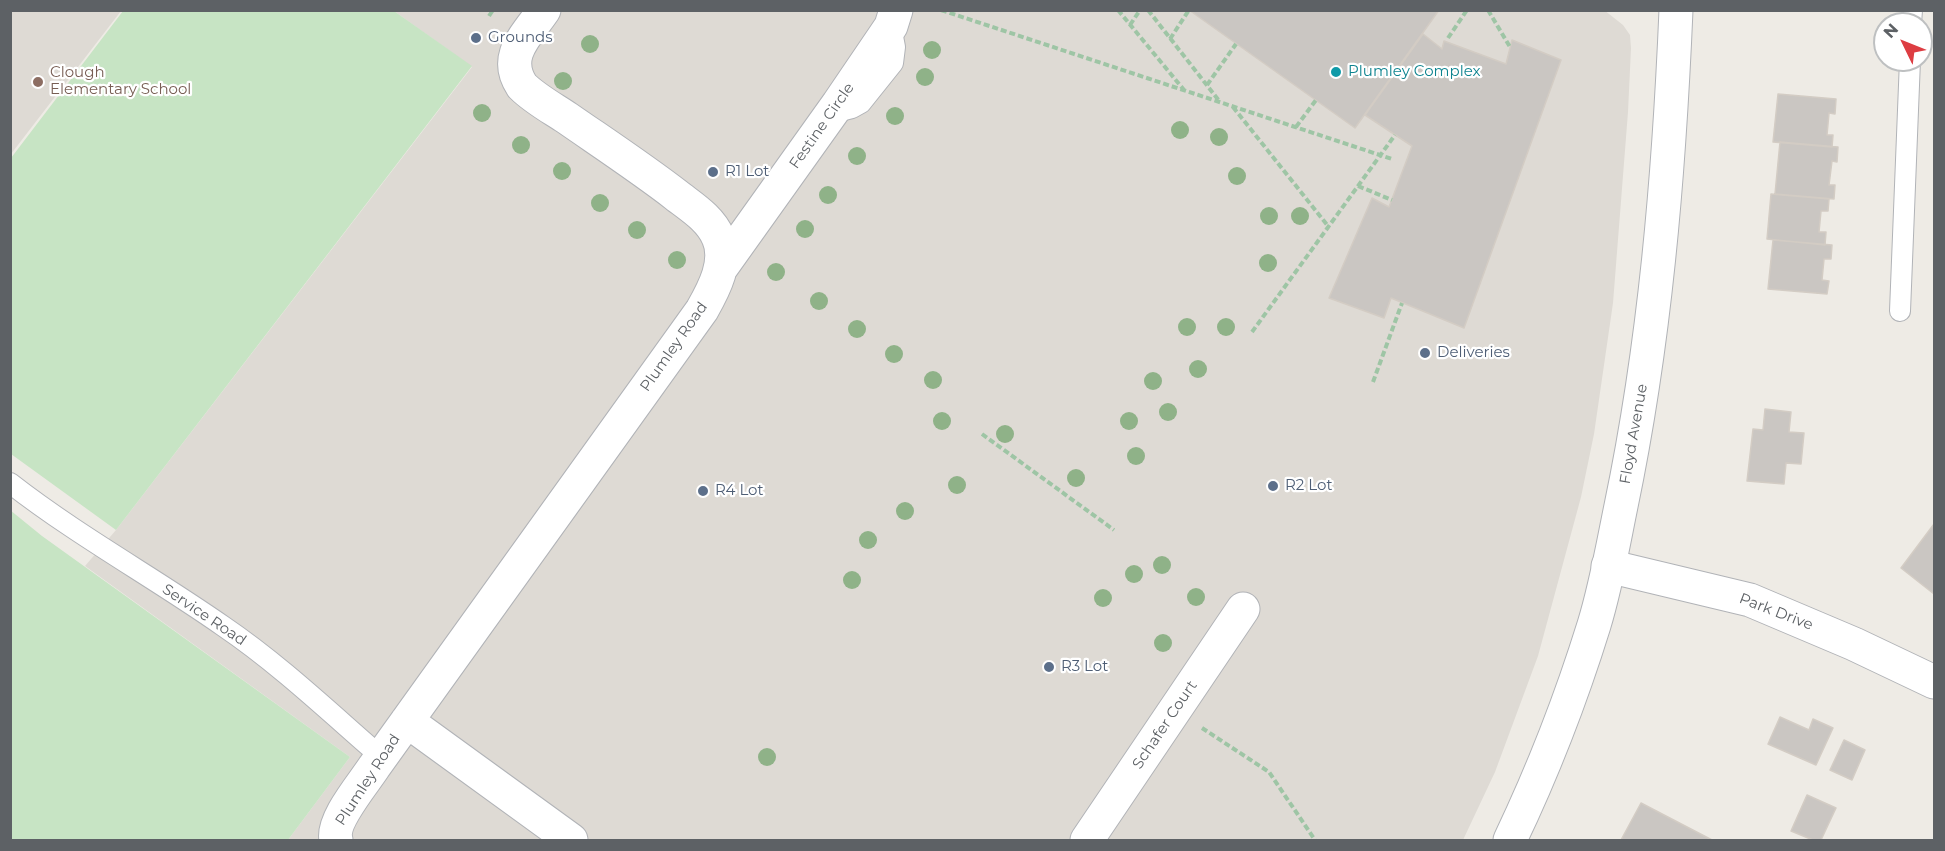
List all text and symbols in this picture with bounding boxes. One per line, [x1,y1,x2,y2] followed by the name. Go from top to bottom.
[1873,12,1933,72] north arrow
[1880,20,1902,42] text: N
[488,29,553,47] place label: Grounds
[469,31,483,45] marker: Grounds
[1348,63,1481,81] place label: Plumley Complex
[50,64,191,99] place label: Clough Elementary School
[1329,65,1343,79] marker: Plumley Complex
[31,75,45,89] marker: Clough Elementary School
[786,80,858,172] street label: Festine Circle
[725,163,769,181] place label: R1 Lot
[706,165,720,179] marker: R1 Lot
[636,299,712,395] street label: Plumley Road
[1437,344,1510,362] place label: Deliveries
[1418,346,1432,360] marker: Deliveries
[1616,383,1652,485] street label: Floyd Avenue
[1285,477,1333,495] place label: R2 Lot
[1266,479,1280,493] marker: R2 Lot
[715,482,764,500] place label: R4 Lot
[696,484,710,498] marker: R4 Lot
[159,580,249,650] street label: Service Road
[1737,590,1815,634] street label: Park Drive
[1061,658,1108,676] place label: R3 Lot
[1042,660,1056,674] marker: R3 Lot
[1129,677,1201,773] street label: Schafer Court
[332,731,404,829] street label: Plumley Road

